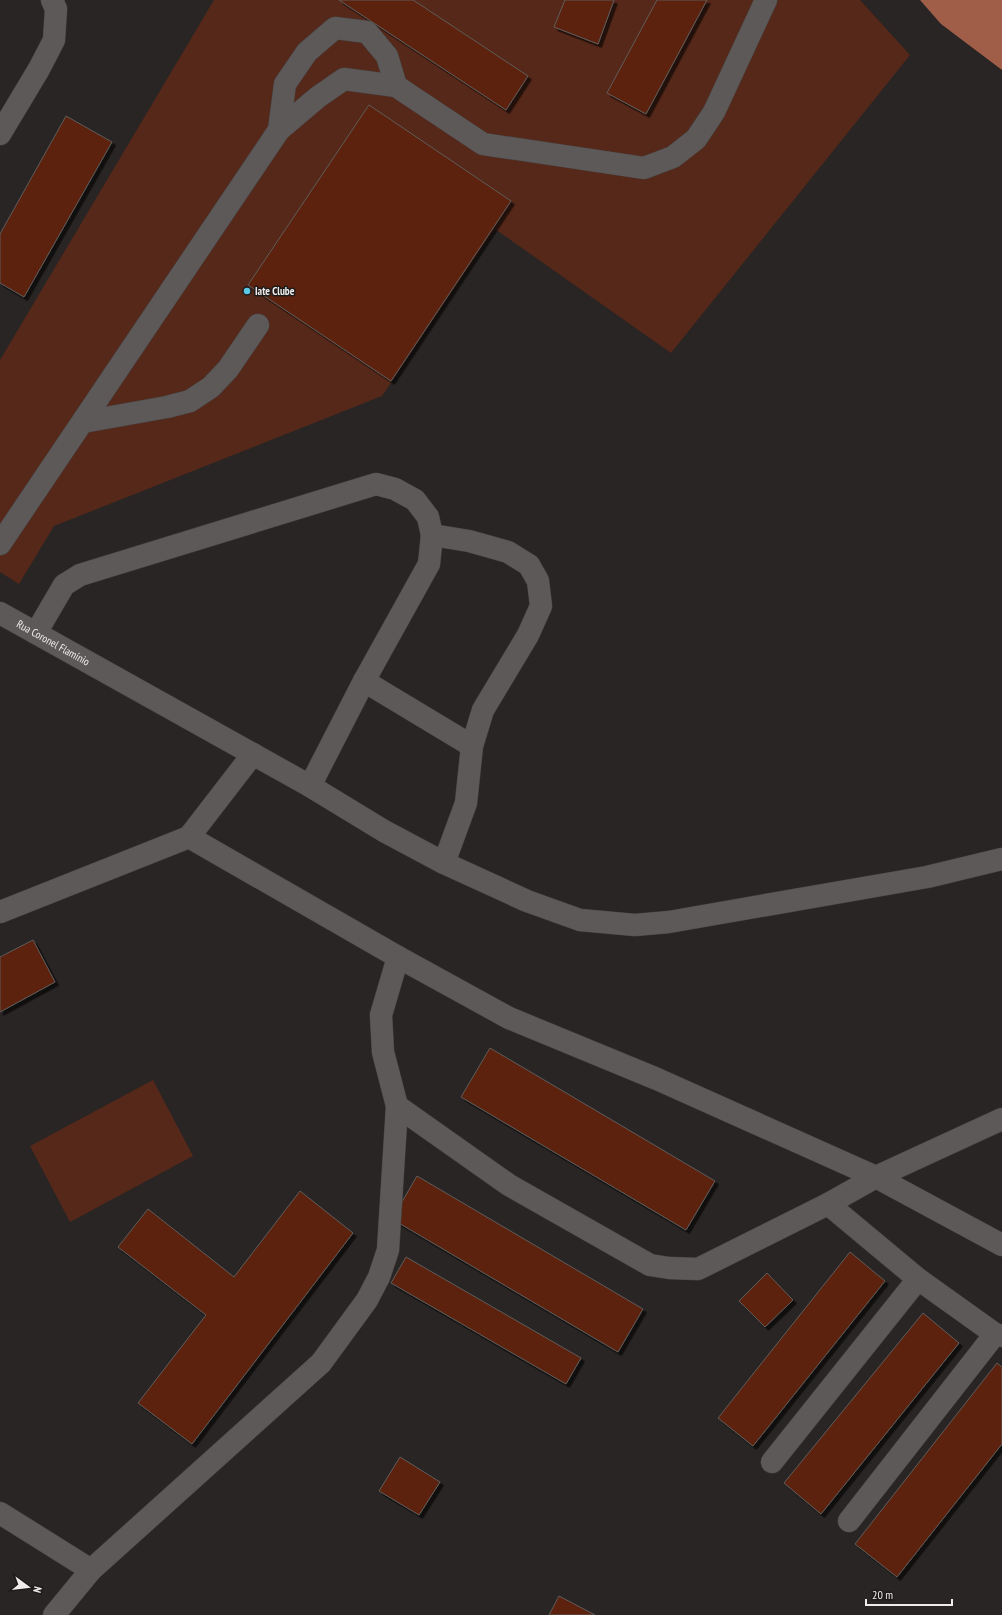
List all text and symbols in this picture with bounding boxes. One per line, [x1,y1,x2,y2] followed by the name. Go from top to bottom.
[255,284,295,298] place label: Iate Clube
[242,286,252,296] marker: Iate Clube
[14,617,92,669] street label: Rua Coronel Flamínio
[8,1567,48,1607] north arrow
[866,1581,952,1607] scale bar
[30,1585,45,1594] text: N
[872,1587,893,1602] text: 20 m

